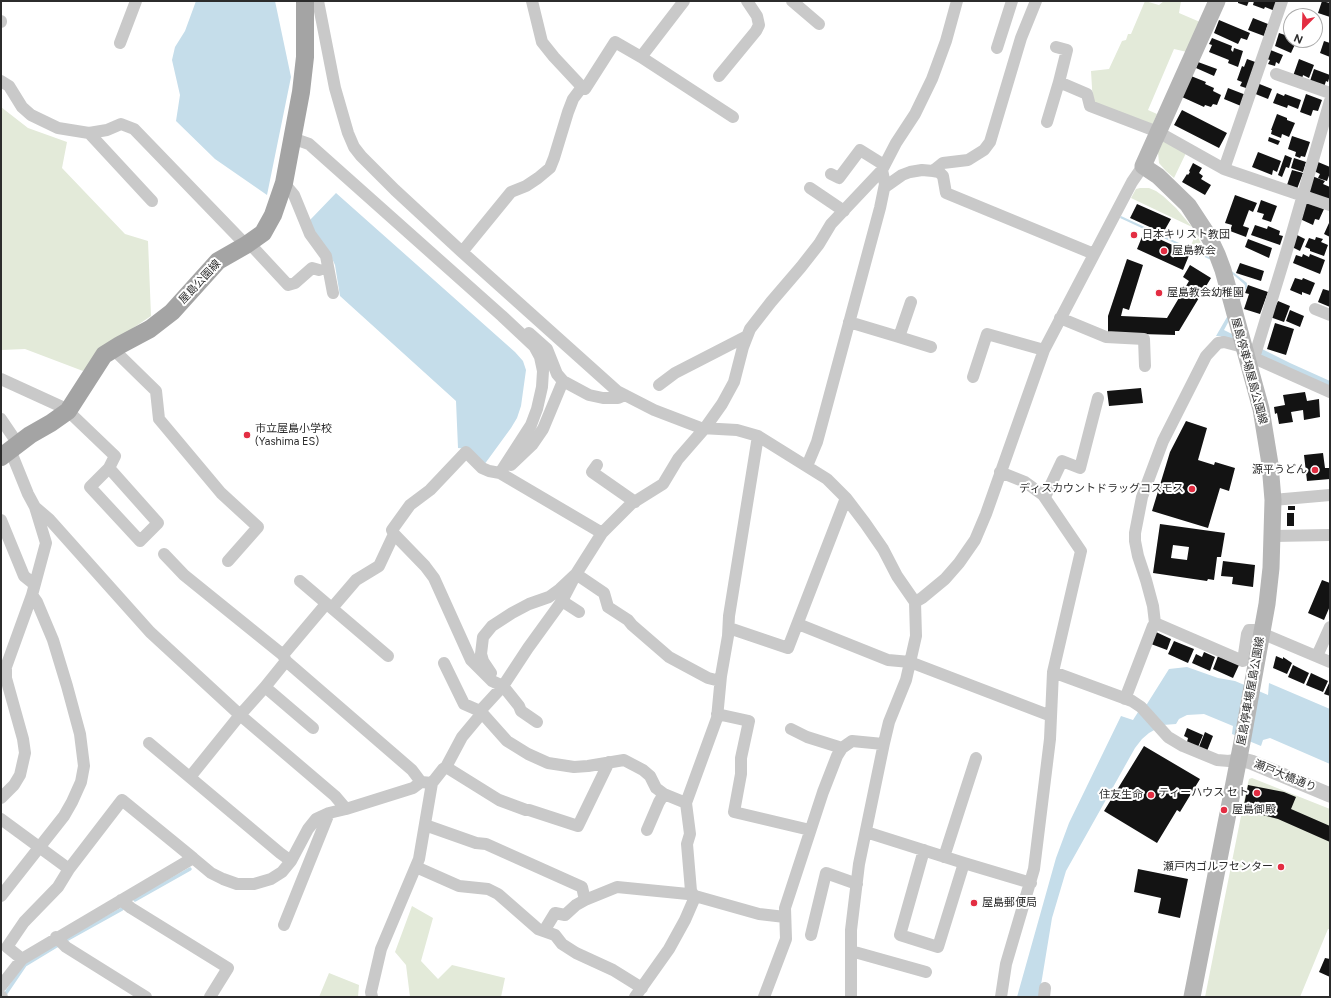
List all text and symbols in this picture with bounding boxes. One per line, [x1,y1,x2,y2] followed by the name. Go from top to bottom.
[1283,8,1323,48] north arrow
[1292,31,1305,46] text: N
[1142,228,1230,242] place label: 日本キリスト教団
[1129,230,1139,240] marker: 日本キリスト教団
[1172,244,1216,258] place label: 屋島教会
[1159,246,1169,256] marker: 屋島教会
[176,257,224,307] street label: 屋島公園線
[1167,286,1244,300] place label: 屋島教会幼稚園
[1154,288,1164,298] marker: 屋島教会幼稚園
[1228,316,1270,426] street label: 屋島停車場屋島公園線
[255,422,332,448] place label: 市立屋島小学校 (Yashima ES)
[242,430,252,440] marker: 市立屋島小学校 (Yashima ES)
[1252,463,1307,477] place label: 源平うどん
[1310,465,1320,475] marker: 源平うどん
[1019,482,1184,496] place label: ディスカウントドラッグコスモス
[1187,484,1197,494] marker: ディスカウントドラッグコスモス
[1235,636,1267,746] street label: 屋島停車場屋島公園線
[1252,758,1318,794] street label: 瀬戸大橋通り
[1158,786,1249,800] place label: ティーハウス セト
[1099,788,1143,802] place label: 住友生命
[1252,788,1262,798] marker: ティーハウス セト
[1146,790,1156,800] marker: 住友生命
[1232,803,1276,817] place label: 屋島御殿
[1219,805,1229,815] marker: 屋島御殿
[1163,860,1273,874] place label: 瀬戸内ゴルフセンター
[1276,862,1286,872] marker: 瀬戸内ゴルフセンター
[982,896,1037,910] place label: 屋島郵便局
[969,898,979,908] marker: 屋島郵便局

